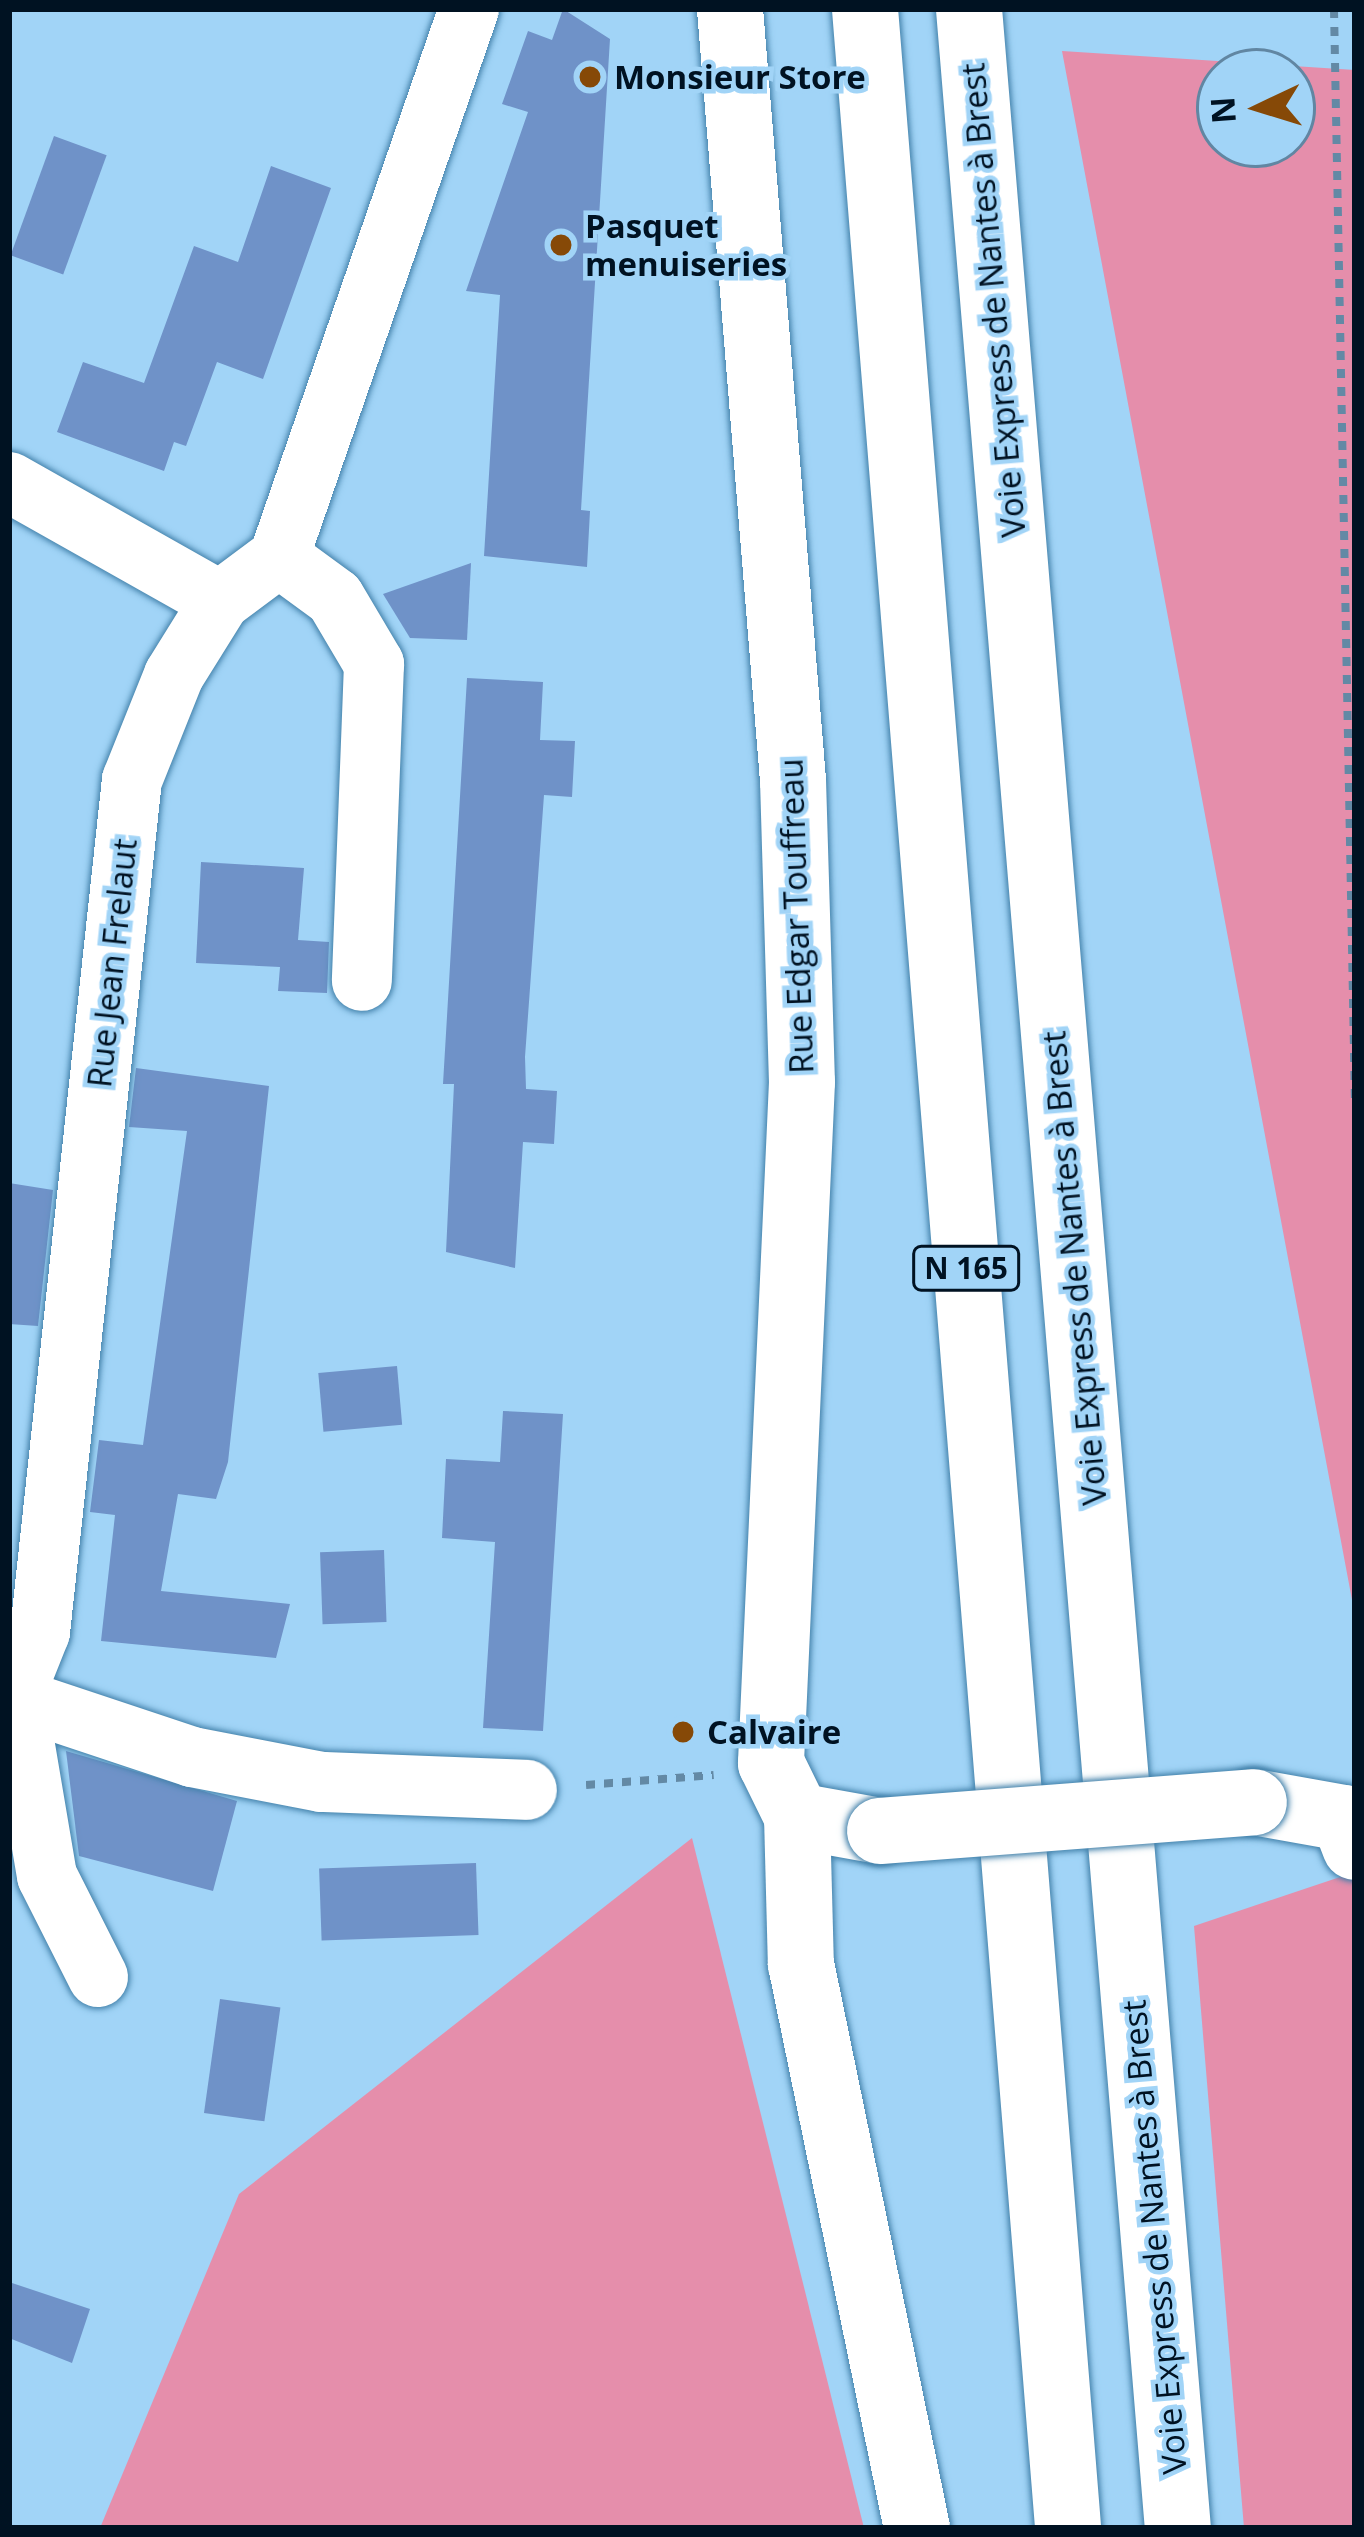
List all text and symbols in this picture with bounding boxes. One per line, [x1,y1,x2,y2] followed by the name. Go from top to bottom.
[1196,48,1316,168] north arrow
[614,57,866,97] place label: Monsieur Store
[953,61,1033,539] street label: Voie Express de Nantes à Brest
[577,64,603,90] marker: Monsieur Store
[1199,95,1246,125] text: N
[585,206,787,284] place label: Pasquet menuiseries
[548,232,574,258] marker: Pasquet menuiseries
[771,758,821,1074] street label: Rue Edgar Touffreau
[79,837,145,1089] street label: Rue Jean Frelaut
[1034,1029,1114,1507] street label: Voie Express de Nantes à Brest
[912,1244,1020,1292] road number: N 165
[707,1712,841,1752] place label: Calvaire
[670,1719,696,1745] marker: Calvaire
[1114,1998,1194,2476] street label: Voie Express de Nantes à Brest

